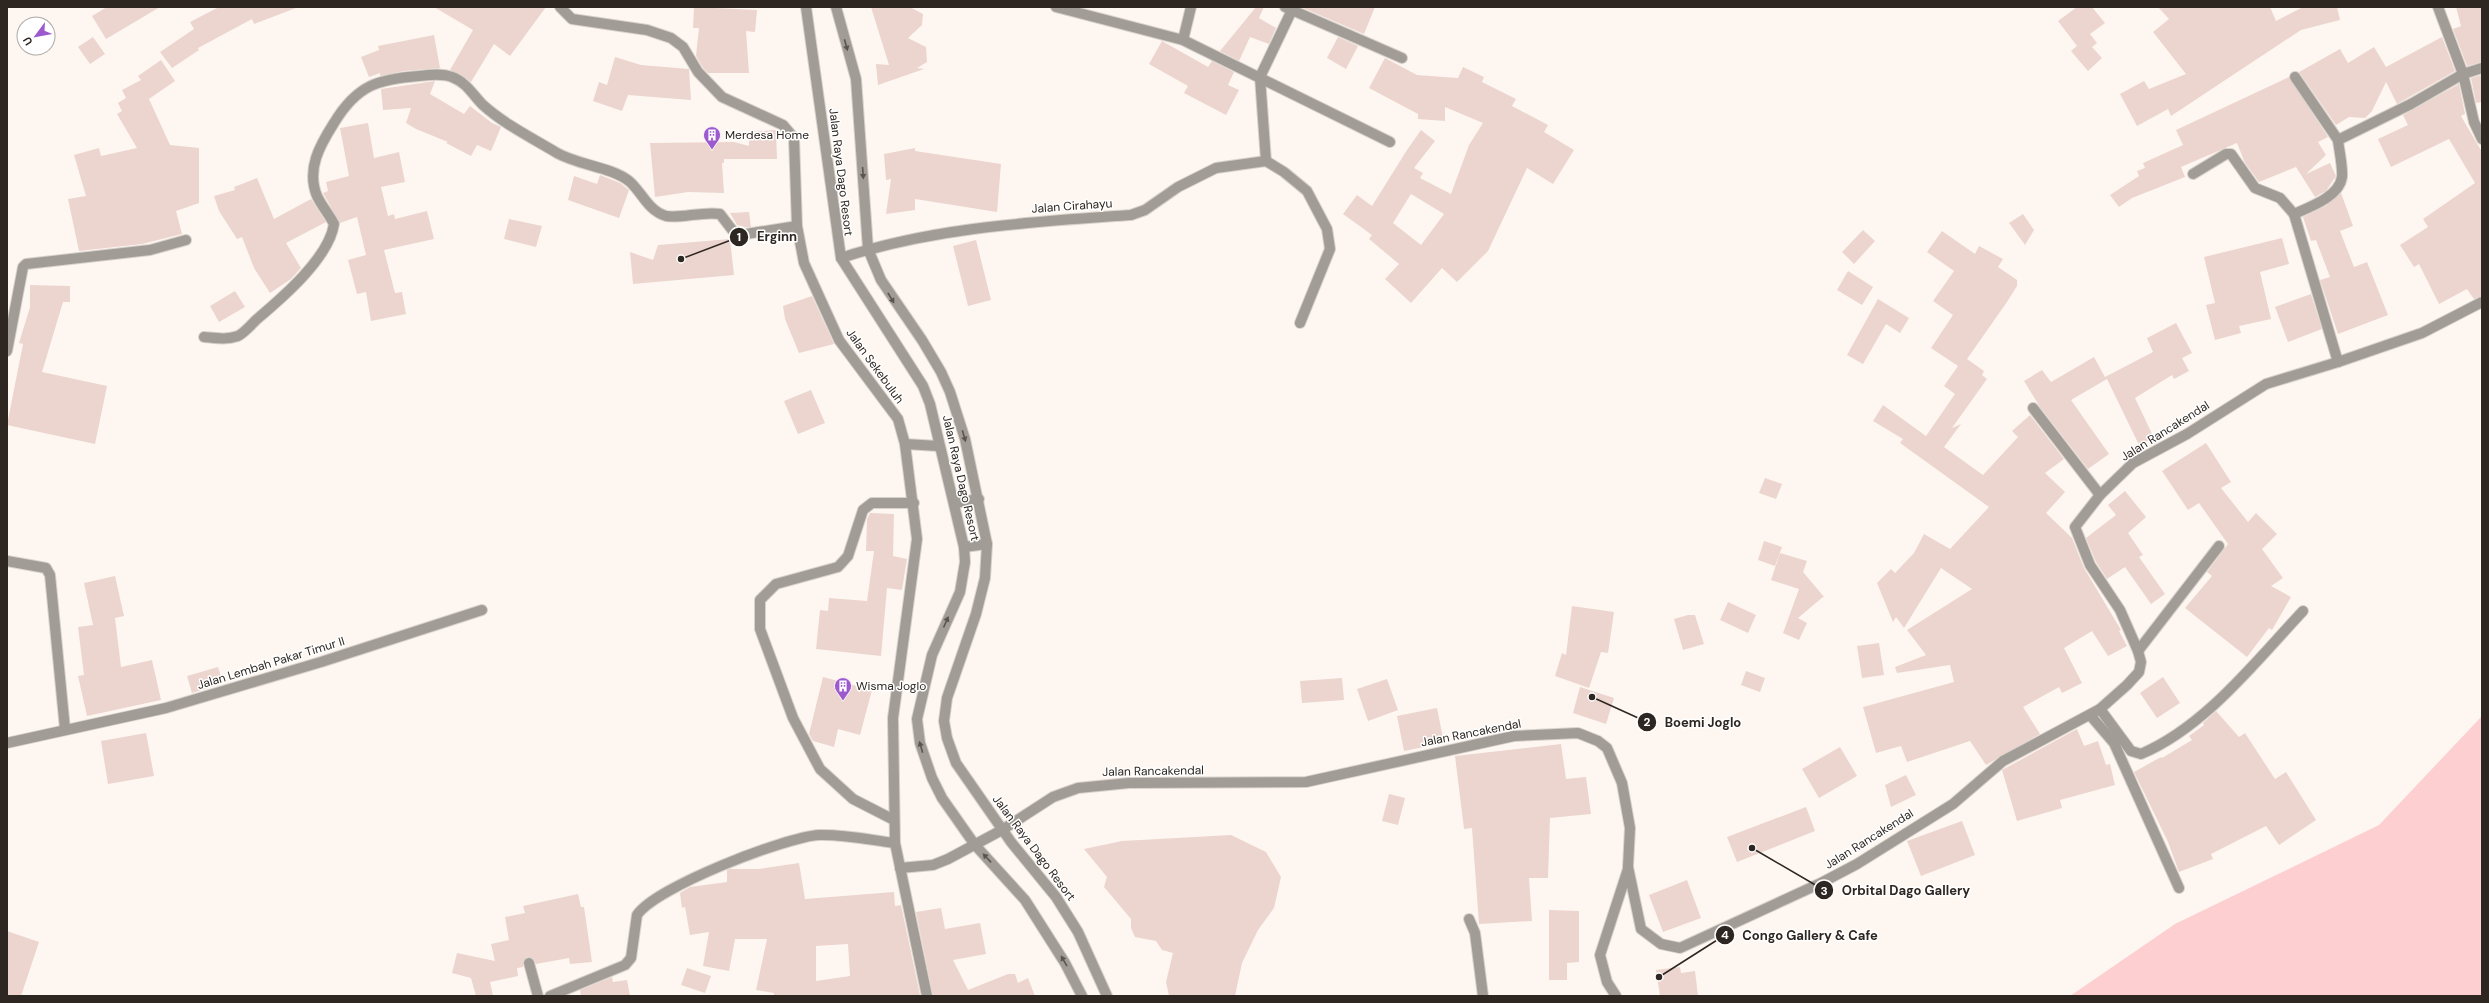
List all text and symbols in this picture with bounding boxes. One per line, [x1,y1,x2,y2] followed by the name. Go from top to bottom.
[16,16,56,56] north arrow
[20,34,35,48] text: U
[844,38,850,51] one-way arrow
[825,107,857,237] street label: Jalan Raya Dago Resort
[702,125,722,150] building icon: Merdesa Home
[725,127,809,143] place label: Merdesa Home
[860,167,867,179] one-way arrow
[1031,195,1113,217] street label: Jalan Cirahayu
[729,224,805,249] callout: Erginn
[757,228,797,245] text: Erginn
[737,229,741,245] text: 1
[888,292,895,304] one-way arrow
[842,325,908,407] street label: Jalan Sekebuluh
[2118,397,2212,465] street label: Jalan Rancakendal
[939,414,983,543] street label: Jalan Raya Dago Resort
[961,431,967,443] one-way arrow
[944,616,950,628] one-way arrow
[195,633,347,693] street label: Jalan Lembah Pakar Timur II
[833,676,853,701] building icon: Wisma Joglo
[856,678,926,694] place label: Wisma Joglo
[1637,710,1749,735] callout: Boemi Joglo
[1644,714,1651,730] text: 2
[1665,714,1741,731] text: Boemi Joglo
[1420,715,1522,751] street label: Jalan Rancakendal
[918,741,924,753] one-way arrow
[1102,762,1204,780] street label: Jalan Rancakendal
[989,792,1079,904] street label: Jalan Raya Dago Resort
[1822,805,1916,873] street label: Jalan Rancakendal
[982,852,991,863] one-way arrow
[1814,878,1978,903] callout: Orbital Dago Gallery
[1842,882,1970,899] text: Orbital Dago Gallery
[1820,883,1828,899] text: 3
[1715,923,1886,948] callout: Congo Gallery & Cafe
[1721,927,1729,943] text: 4
[1742,927,1878,944] text: Congo Gallery & Cafe
[1061,955,1068,967] one-way arrow

